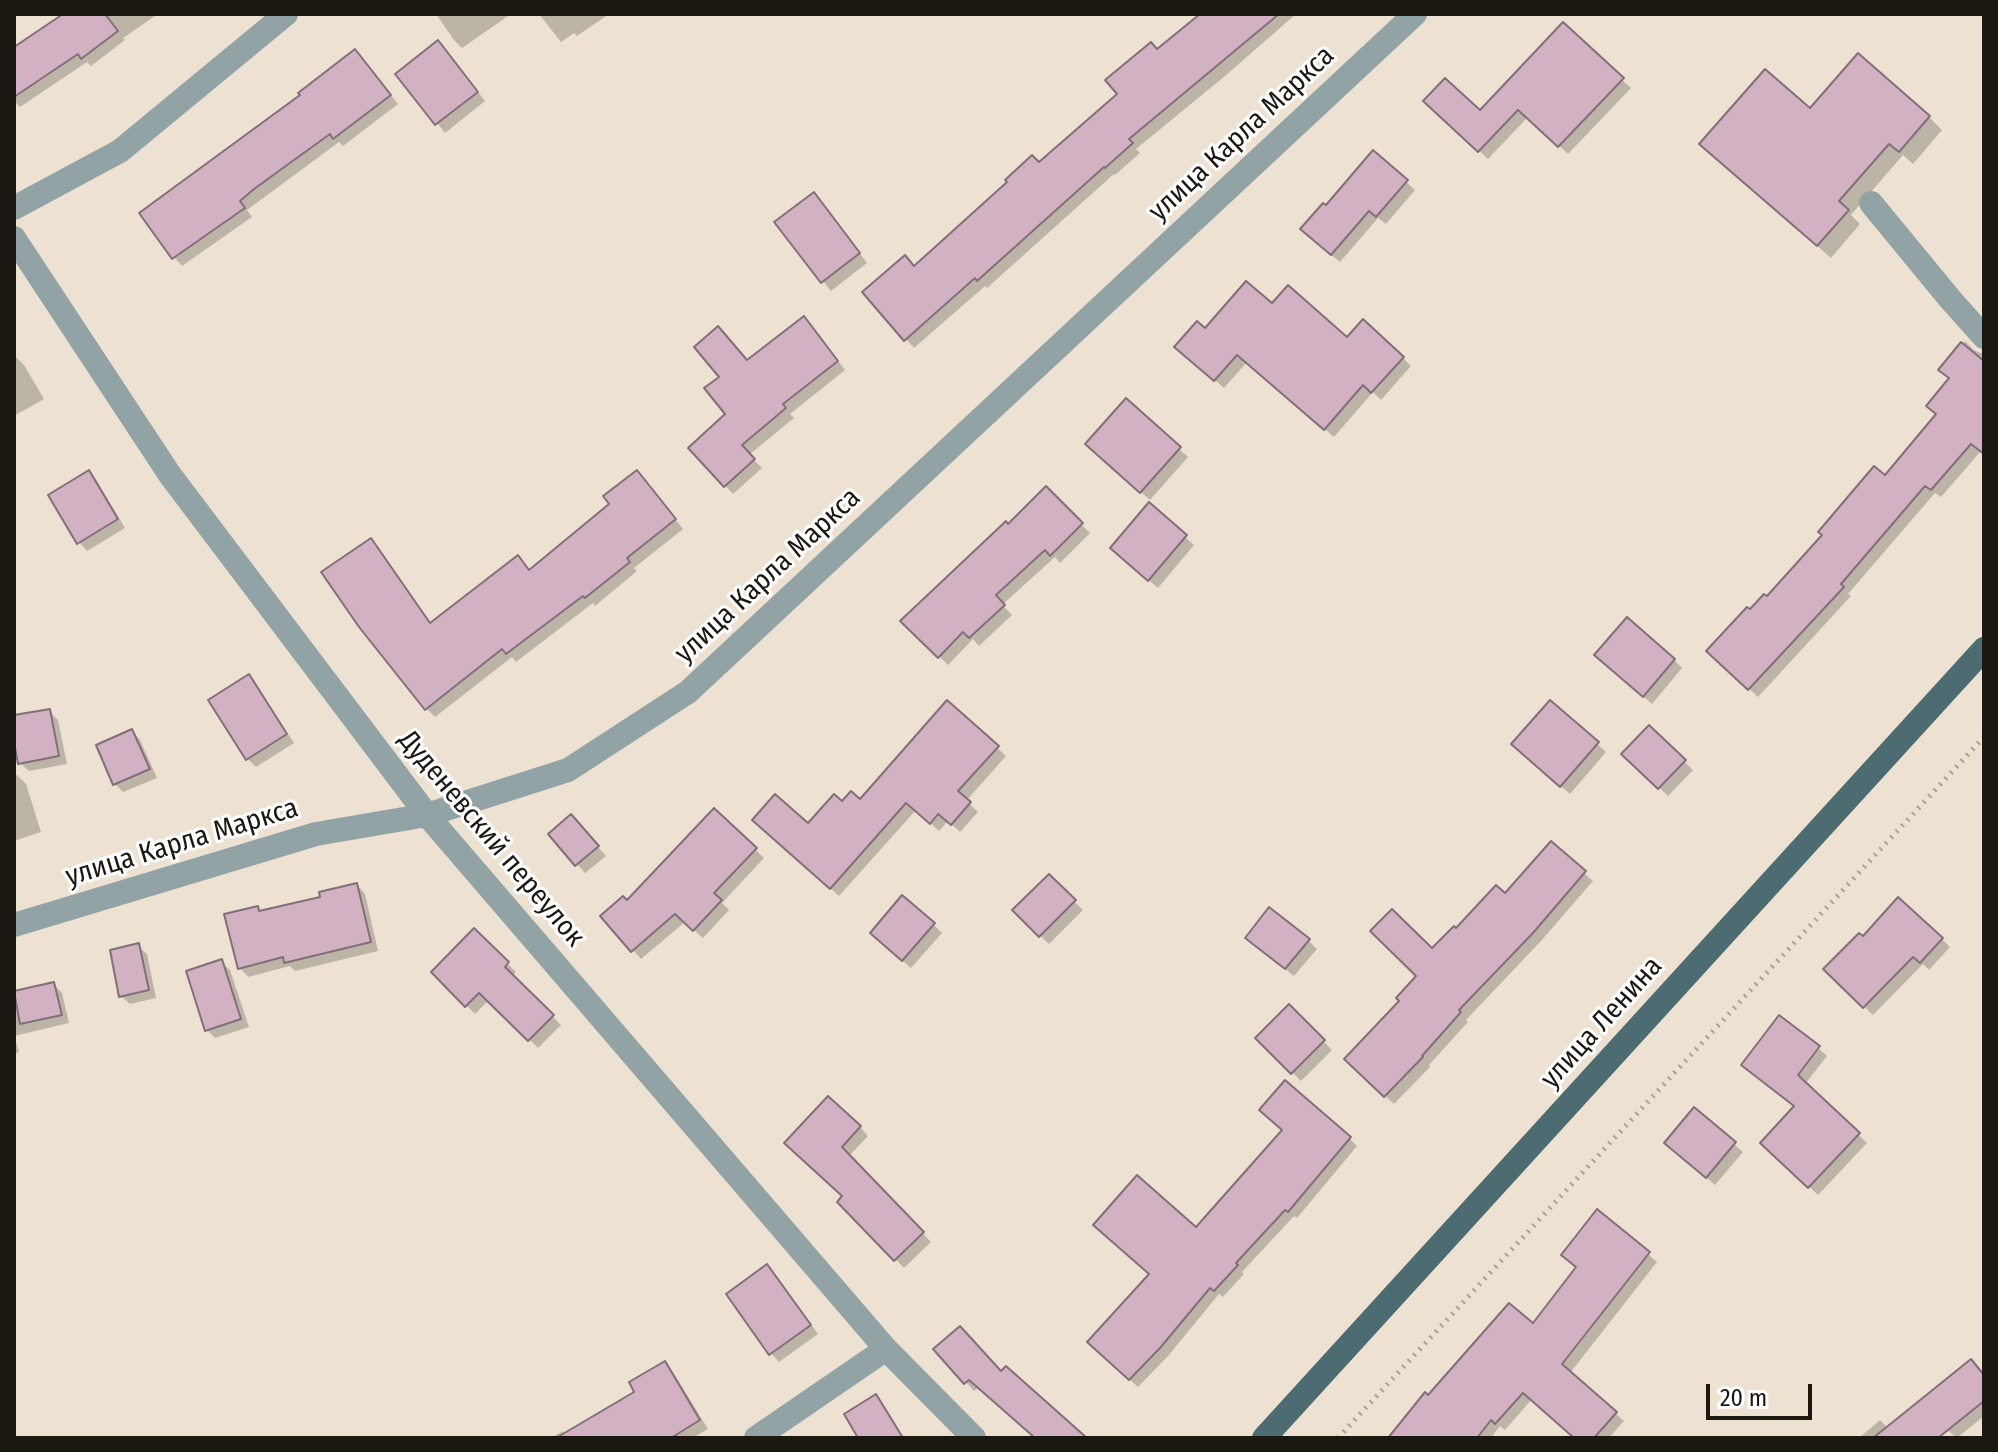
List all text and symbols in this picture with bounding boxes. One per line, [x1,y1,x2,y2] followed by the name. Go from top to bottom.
[1142,39,1342,229] street label: улица Карла Маркса
[668,481,868,671] street label: улица Карла Маркса
[391,724,591,954] street label: Дуденевский переулок
[62,792,302,894] street label: улица Карла Маркса
[1534,950,1670,1096] street label: улица Ленина
[1710,1368,1816,1418] scale bar
[1720,1384,1767,1412] text: 20 m

